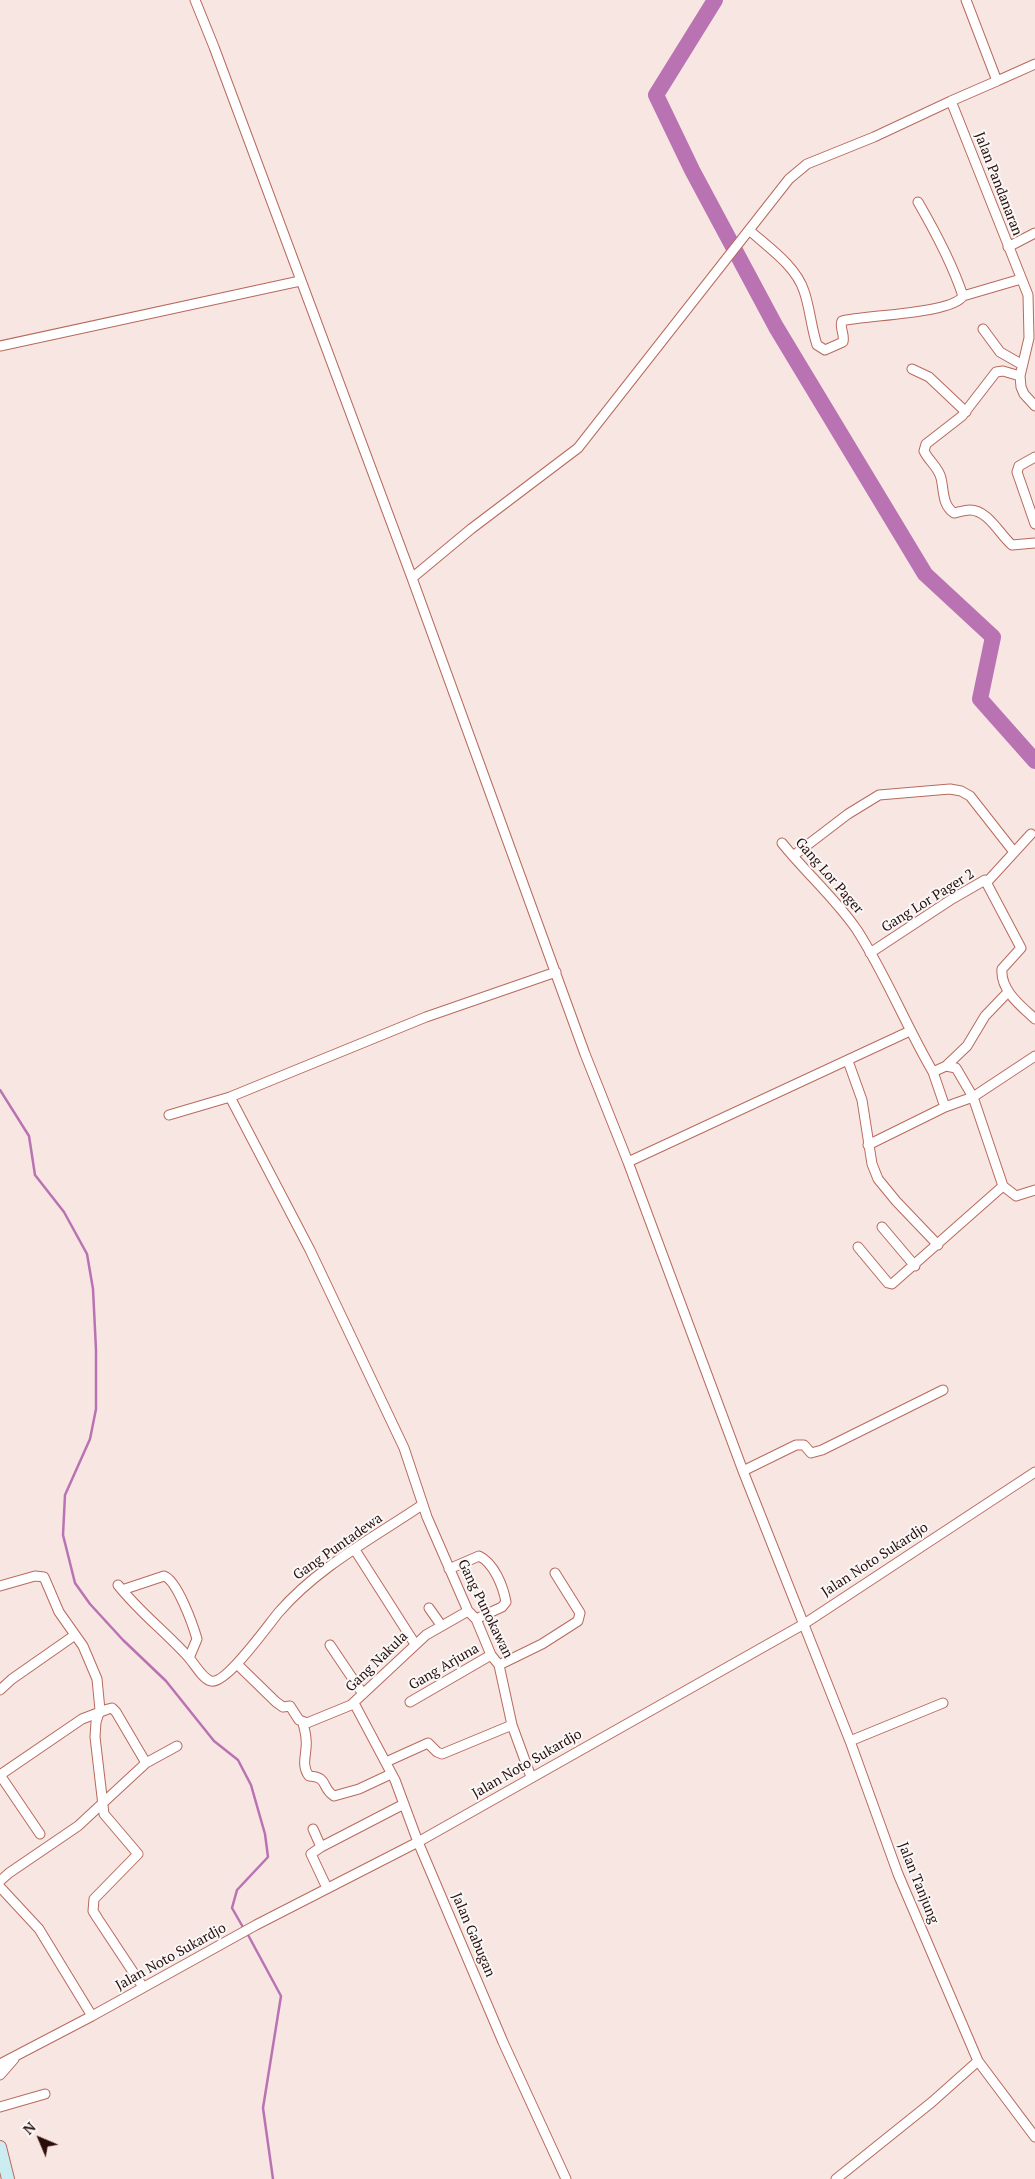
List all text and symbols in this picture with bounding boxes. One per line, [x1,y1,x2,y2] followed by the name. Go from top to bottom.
[971,130,1025,238] street label: Jalan Pandanaran
[791,835,867,917] street label: Gang Lor Pager
[879,866,977,936] street label: Gang Lor Pager 2
[290,1510,386,1584] street label: Gang Puntadewa
[819,1519,931,1601] street label: Jalan Noto Sukardjo
[454,1557,516,1661] street label: Gang Punokawan
[343,1628,411,1696] street label: Gang Nakula
[406,1640,482,1694] street label: Gang Arjuna
[469,1726,585,1802] street label: Jalan Noto Sukardjo
[894,1840,942,1926] street label: Jalan Tanjung
[448,1890,498,1980] street label: Jalan Gabugan
[113,1920,229,1994] street label: Jalan Noto Sukardjo
[15,2114,65,2164] north arrow
[19,2118,40,2139] text: N

